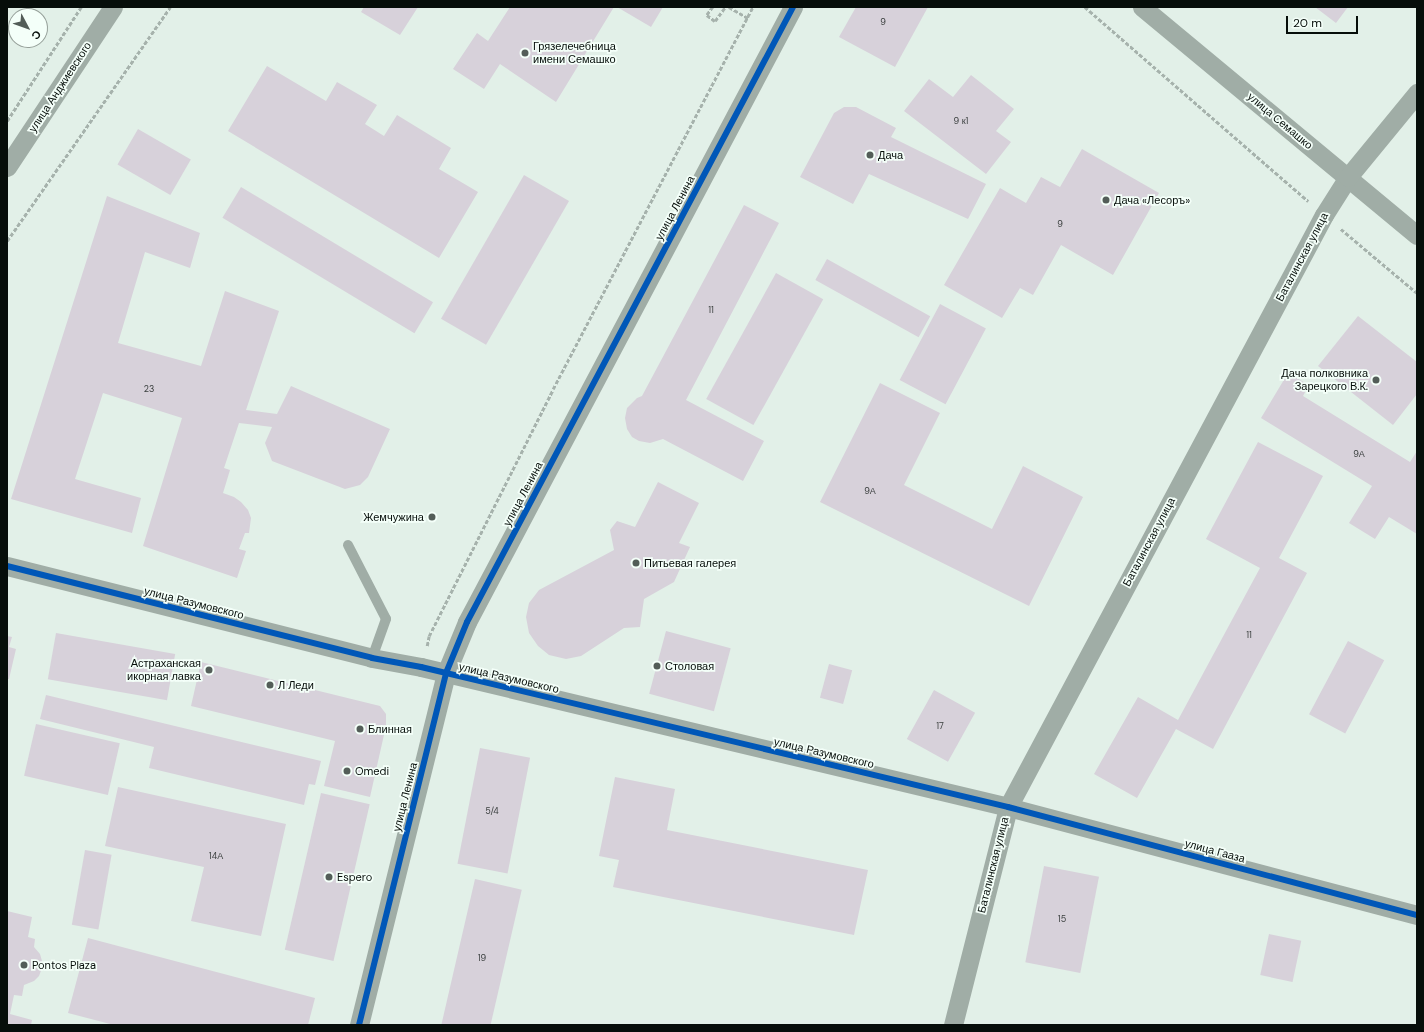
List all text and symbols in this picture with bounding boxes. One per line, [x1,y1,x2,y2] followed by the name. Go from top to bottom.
[8,8,48,48] north arrow
[1288,8,1360,34] scale bar
[1293,15,1322,31] text: 20 m
[880,17,886,27] house number: 9
[28,28,44,43] text: С
[26,39,94,135] street label: улица Анджиевского
[533,40,616,66] place label: Грязелечебница имени Семашко
[520,48,530,58] marker: Грязелечебница имени Семашко
[1245,90,1315,152] street label: улица Семашко
[954,116,968,126] house number: 9 к1
[878,148,903,162] place label: Дача
[865,150,875,160] marker: Дача
[653,174,697,242] street label: улица Ленина
[1114,193,1190,207] place label: Дача «Лесоръ»
[1101,195,1111,205] marker: Дача «Лесоръ»
[1273,210,1331,304] street label: Баталинская улица
[1057,219,1063,229] house number: 9
[708,305,714,315] house number: 11
[1281,367,1368,393] place label: Дача полковника Зарецкого В.К.
[1371,375,1381,385] marker: Дача полковника Зарецкого В.К.
[144,384,154,394] house number: 23
[1353,449,1365,459] house number: 9А
[501,460,545,528] street label: улица Ленина
[864,486,876,496] house number: 9А
[1120,495,1178,589] street label: Баталинская улица
[363,510,424,524] place label: Жемчужина
[427,512,437,522] marker: Жемчужина
[644,556,736,570] place label: Питьевая галерея
[631,558,641,568] marker: Питьевая галерея
[143,584,245,622] street label: улица Разумовского
[1246,630,1252,640] house number: 11
[127,657,201,683] place label: Астраханская икорная лавка
[665,659,714,673] place label: Столовая
[458,660,560,696] street label: улица Разумовского
[652,661,662,671] marker: Столовая
[204,665,214,675] marker: Астраханская икорная лавка
[278,678,314,692] place label: Л Леди
[265,680,275,690] marker: Л Леди
[936,721,944,731] house number: 17
[368,722,412,736] place label: Блинная
[355,724,365,734] marker: Блинная
[773,735,875,771] street label: улица Разумовского
[390,761,420,833] street label: улица Ленина
[355,764,389,778] place label: Omedi
[342,766,352,776] marker: Omedi
[485,806,499,816] house number: 5/4
[975,816,1011,914] street label: Баталинская улица
[1183,837,1247,865] street label: улица Гааза
[209,851,223,861] house number: 14А
[337,870,372,884] place label: Espero
[324,872,334,882] marker: Espero
[1058,914,1066,924] house number: 15
[478,953,486,963] house number: 19
[32,958,96,972] place label: Pontos Plaza
[19,960,29,970] marker: Pontos Plaza

